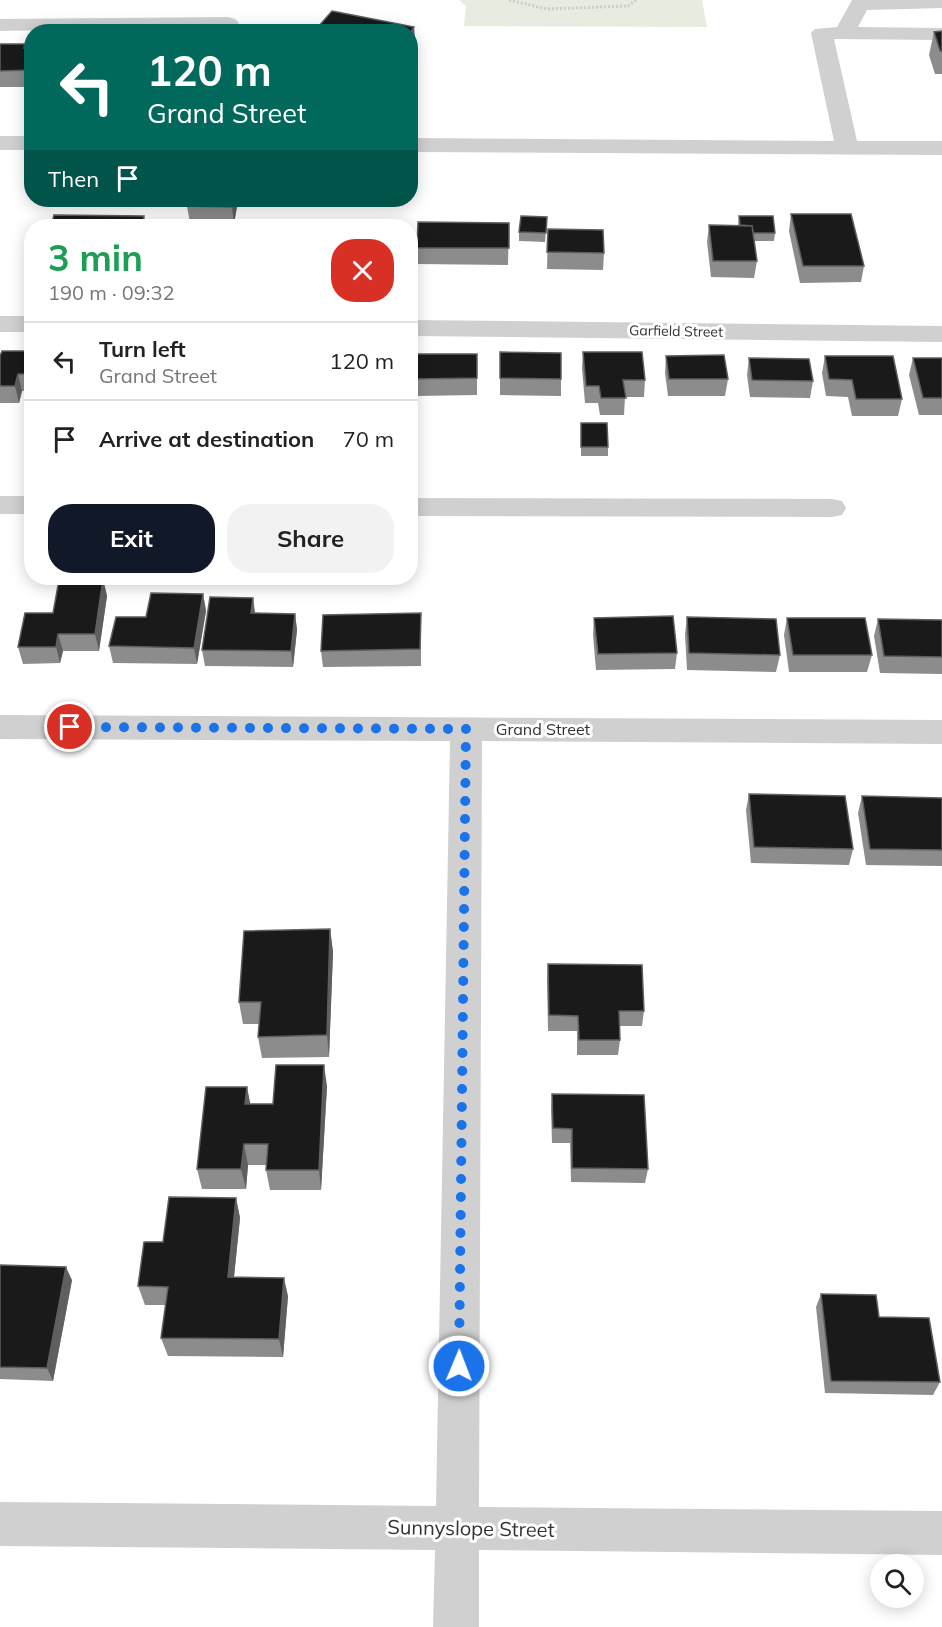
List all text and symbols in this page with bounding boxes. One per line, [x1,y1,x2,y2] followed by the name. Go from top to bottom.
[147,44,272,97] text: 120 m
[48,48,126,126] icon: left
[147,96,306,130] text: Grand Street
[111,162,144,195] icon: arrive
[48,165,99,193] text: Then
[48,235,143,280] text: 3 min
[331,239,394,302] button: close
[48,280,174,305] text: 190 m · 09:32
[629,321,723,341] street label: Garfield Street
[99,335,186,363] text: Turn left
[48,345,81,378] icon: left
[329,347,394,375] text: 120 m
[99,363,217,388] text: Grand Street
[48,423,81,456] icon: arrive
[99,425,314,453] text: Arrive at destination
[343,425,394,453] text: 70 m
[48,504,215,573] button: Exit
[227,504,394,573] button: Share
[44,701,95,752] pin
[53,710,86,743] icon: arrive
[496,719,591,739] street label: Grand Street
[427,1334,491,1398] position arrow
[387,1514,555,1542] street label: Sunnyslope Street
[870,1554,924,1608] map controls
[870,1554,924,1608] button: search

